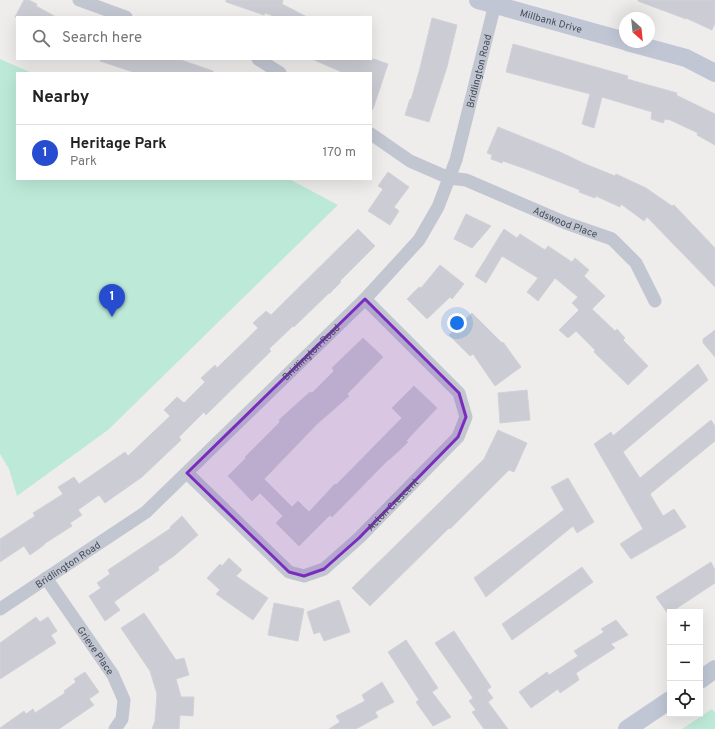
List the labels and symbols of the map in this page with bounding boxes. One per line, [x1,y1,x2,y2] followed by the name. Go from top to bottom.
[518,7,583,37] street label: Millbank Drive
[619,12,655,48] north arrow
[464,33,495,110] street label: Bridlington Road
[531,205,599,241] street label: Adswood Place
[99,284,125,317] pin: 1
[447,313,467,333] your location
[280,322,343,384] street label: Bridlington Road
[365,476,422,534] street label: Acton Crescent
[33,539,103,592] street label: Bridlington Road
[73,624,116,678] street label: Grieve Place

